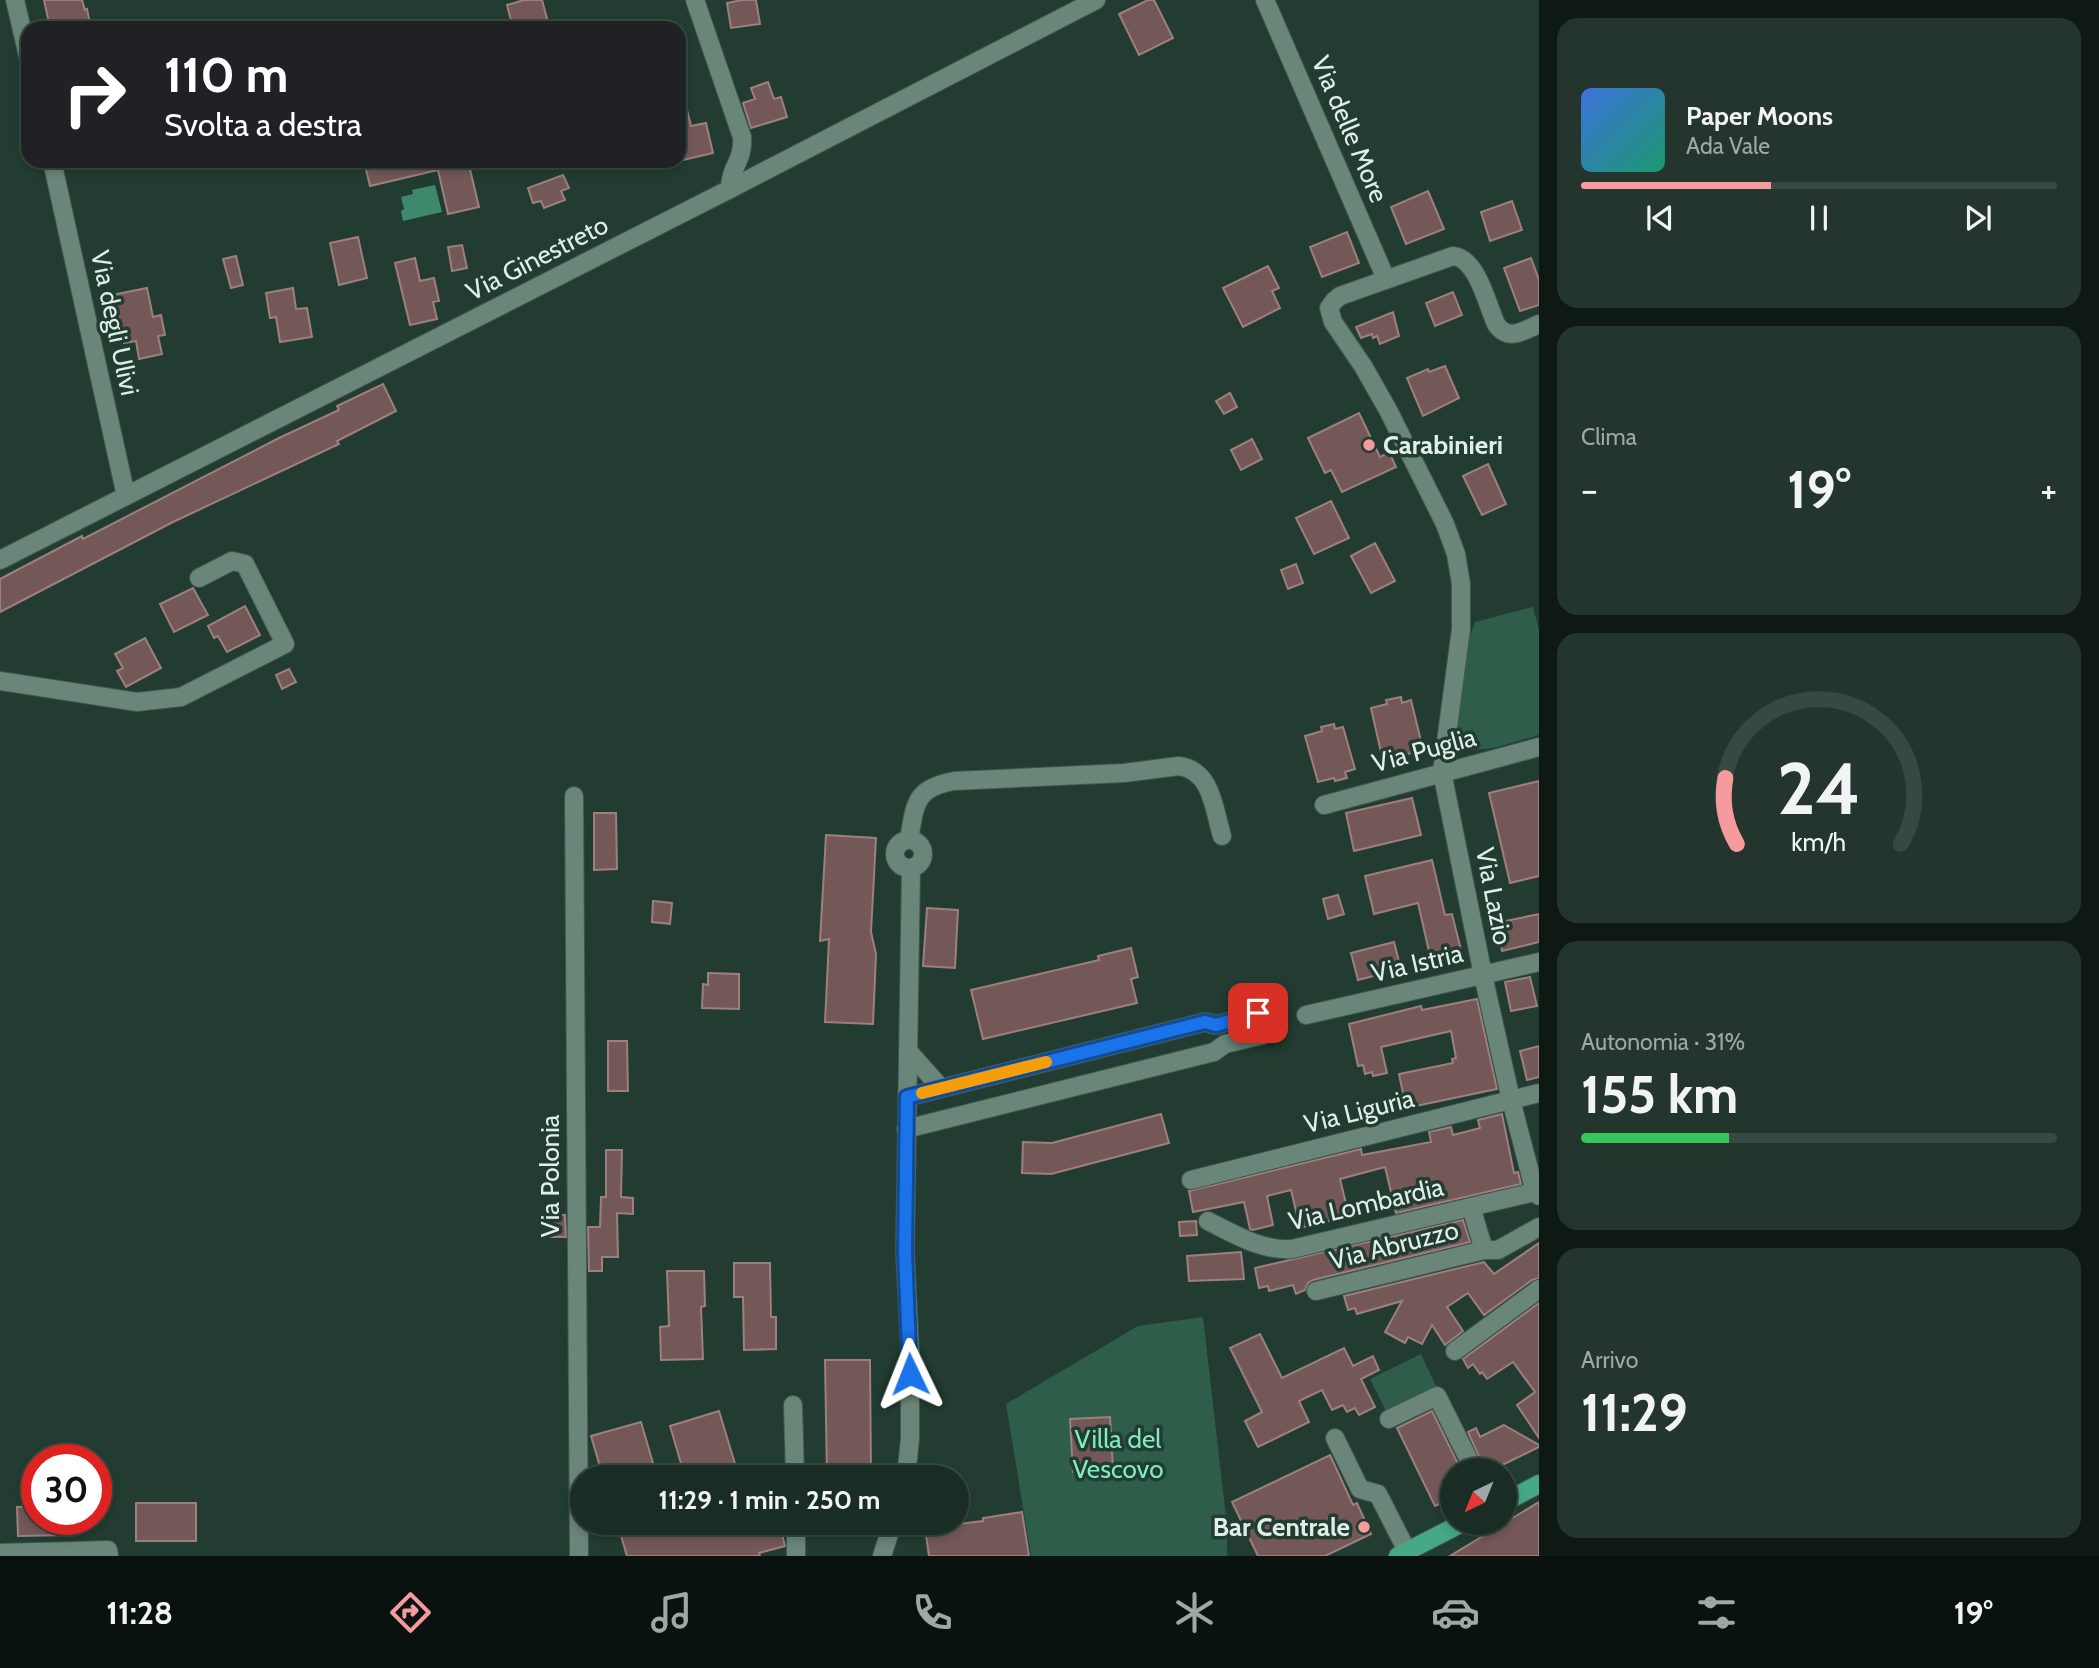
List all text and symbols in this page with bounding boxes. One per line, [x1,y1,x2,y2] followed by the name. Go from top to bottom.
[164,45,288,104] text: 110 m
[49,49,140,140] icon: right
[1305,51,1395,207] street label: Via delle More
[1686,100,1833,132] text: Paper Moons
[164,105,362,144] text: Svolta a destra
[1686,132,1770,160] text: Ada Vale
[1641,199,1679,237] icon: previous
[1800,199,1838,237] icon: pause
[1959,199,1997,237] icon: next
[461,209,613,307] street label: Via Ginestreto
[84,248,146,398] street label: Via degli Ulivi
[1581,423,1637,451] text: Clima
[1383,429,1503,461] place label: Carabinieri
[1361,437,1377,453] marker: Carabinieri
[1787,458,1851,521] text: 19°
[1581,466,1598,513] text: −
[2040,466,2057,513] text: +
[1369,721,1480,779] street label: Via Puglia
[1777,744,1861,832] text: 24
[1792,827,1846,857] text: km/h
[1469,845,1519,947] street label: Via Lazio
[1368,937,1466,989] street label: Via Istria
[1228,983,1288,1043] pin
[1239,994,1277,1032] icon: arrive
[1581,1028,1745,1056] text: Autonomia · 31%
[1581,1063,1738,1126] text: 155 km
[1301,1082,1418,1140] street label: Via Liguria
[534,1114,566,1237] street label: Via Polonia
[1285,1171,1447,1237] street label: Via Lombardia
[1326,1214,1462,1276] street label: Via Abruzzo
[873,1337,947,1411] position arrow
[1581,1346,1638,1374] text: Arrivo
[1581,1381,1688,1444] text: 11:29
[1073,1423,1163,1485] park label: Villa del Vescovo
[21,1444,112,1535] speed limit sign: 30
[1440,1458,1517,1535] north arrow
[1440,1458,1517,1535] map controls
[659,1484,880,1516] text: 11:29 · 1 min · 250 m
[1213,1511,1350,1543] place label: Bar Centrale
[1356,1519,1372,1535] marker: Bar Centrale
[386,1588,435,1637] icon: directions
[647,1588,696,1637] icon: music
[908,1588,957,1637] icon: phone
[1170,1588,1219,1637] icon: climate
[1431,1588,1480,1637] icon: car
[1692,1588,1741,1637] icon: filters
[106,1593,173,1632] text: 11:28
[1954,1593,1993,1632] text: 19°

